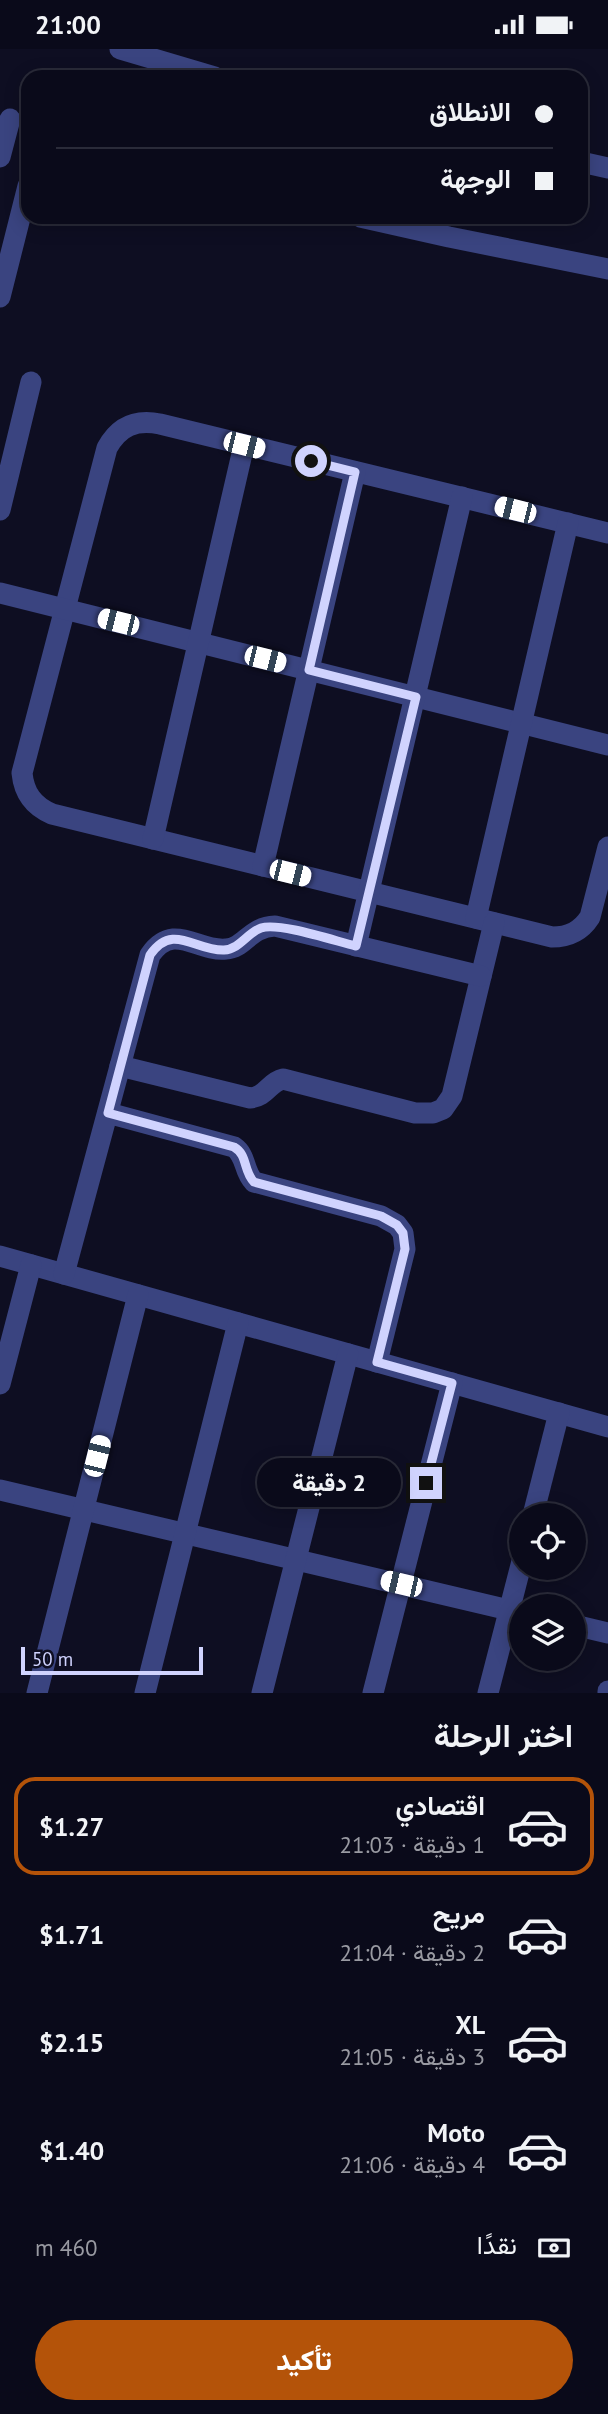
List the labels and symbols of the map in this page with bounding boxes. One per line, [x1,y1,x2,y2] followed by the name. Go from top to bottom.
[222,430,267,460] car
[295,445,327,477] route start
[493,495,538,525] car
[96,607,141,637] car
[243,644,288,674] car
[268,858,313,888] car
[82,1433,113,1479] car
[258,1459,402,1507] callout: 2 دقيقة
[410,1467,442,1499] route end
[379,1569,424,1599] car
[21,1644,203,1676] scale bar

